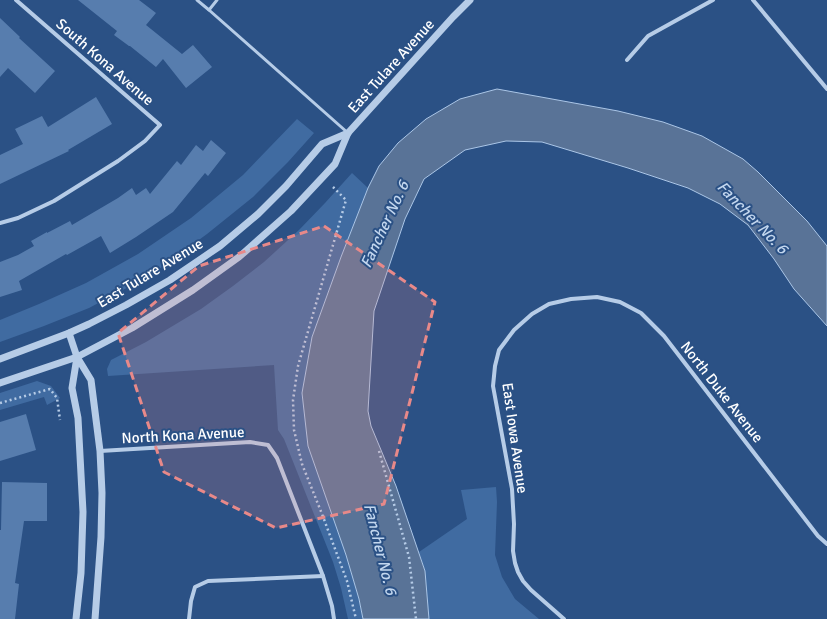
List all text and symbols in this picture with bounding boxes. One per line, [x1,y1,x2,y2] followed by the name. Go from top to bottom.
[52,15,158,109] street label: South Kona Avenue
[344,15,438,117] street label: East Tulare Avenue
[356,176,414,271] water label: Fancher No. 6
[713,177,793,259] water label: Fancher No. 6
[94,234,206,312] street label: East Tulare Avenue
[677,338,767,446] street label: North Duke Avenue
[498,381,532,495] street label: East Iowa Avenue
[121,423,245,447] street label: North Kona Avenue
[359,501,401,598] water label: Fancher No. 6

